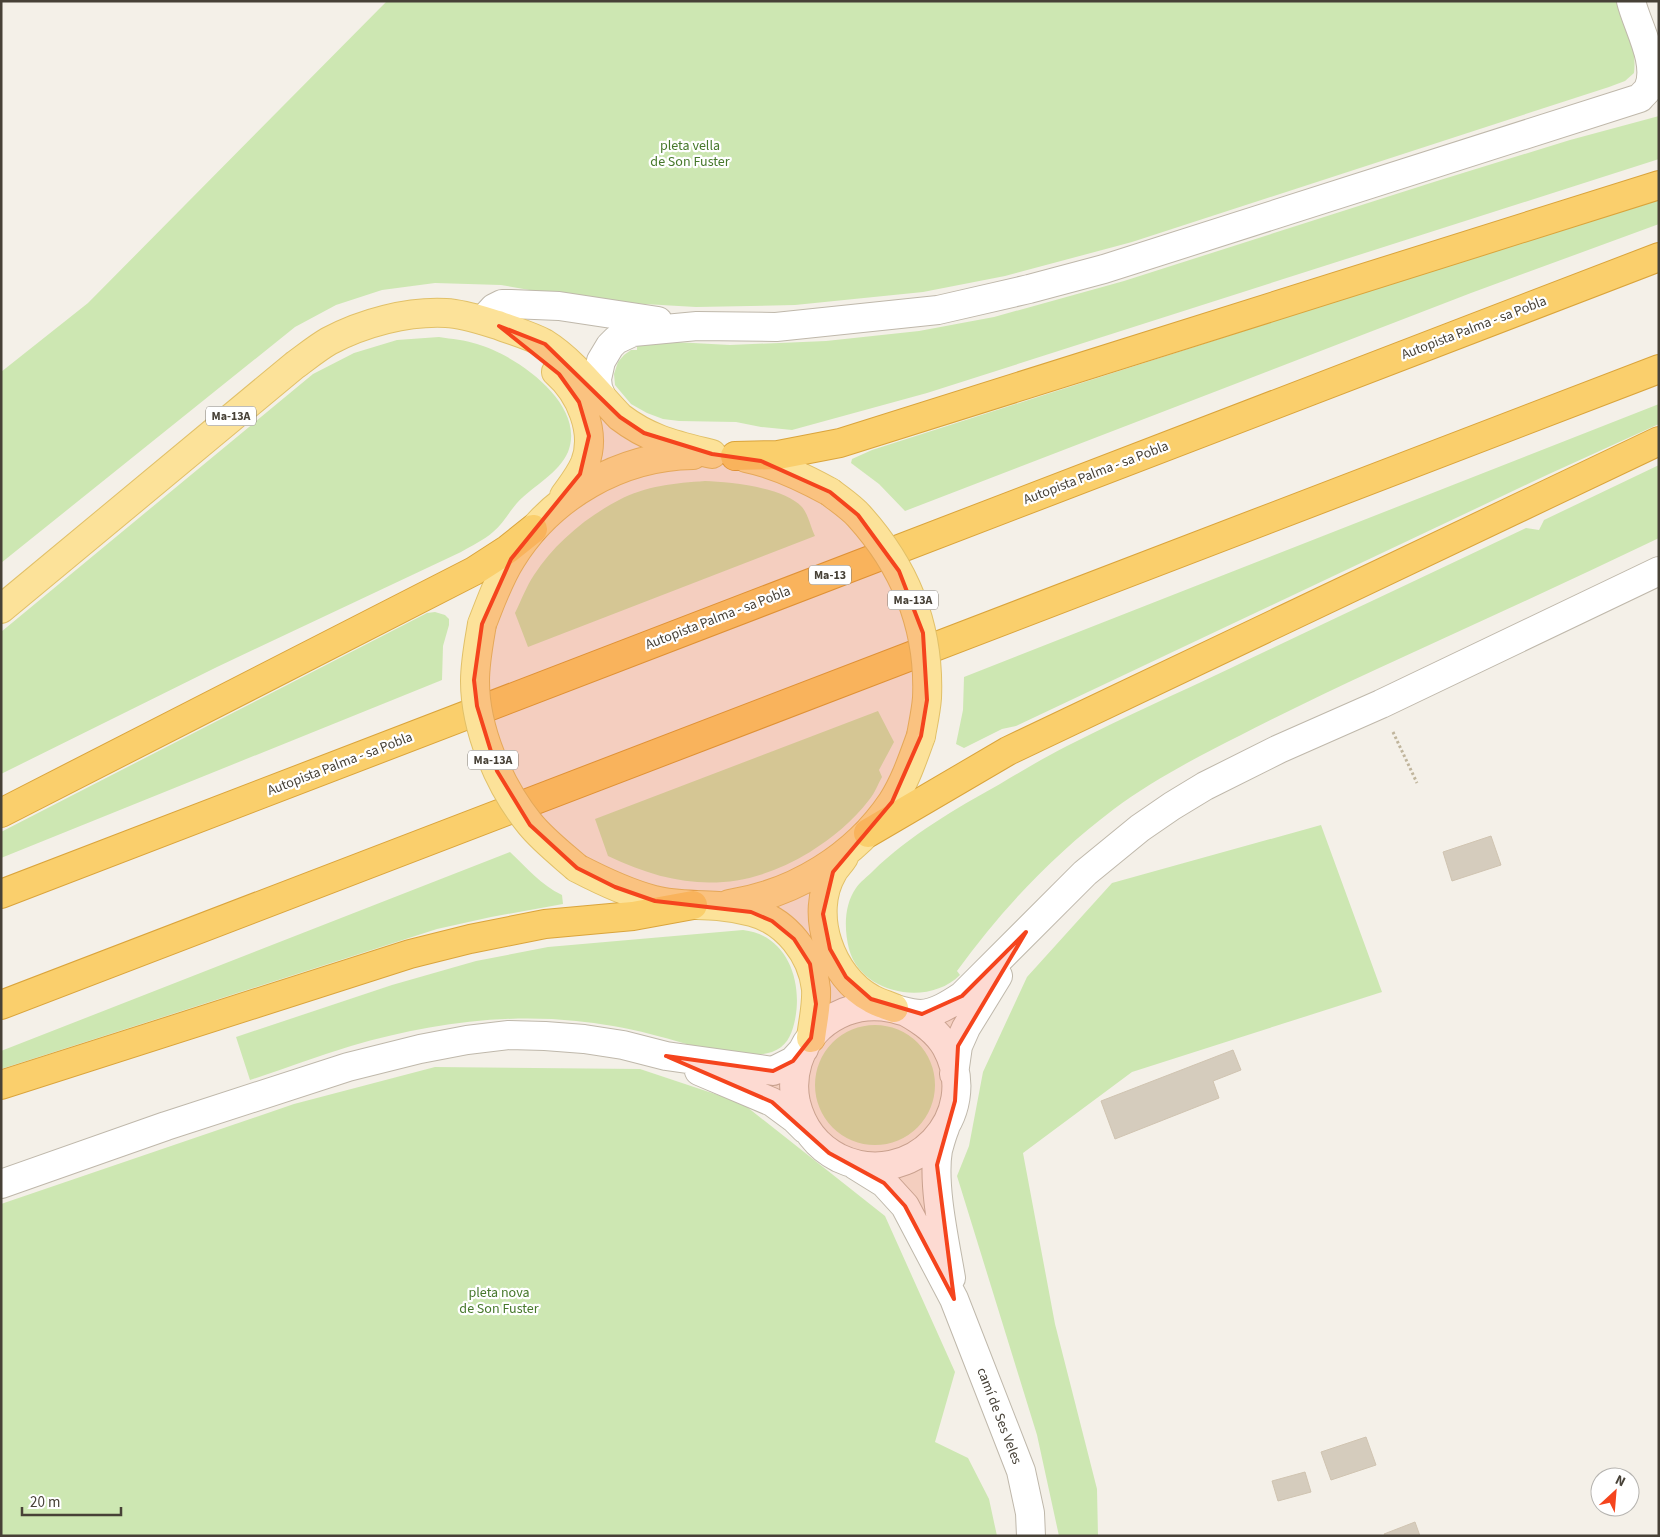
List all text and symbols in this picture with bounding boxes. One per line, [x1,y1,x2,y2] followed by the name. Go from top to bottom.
[650,136,730,172] park label: pleta vella de Son Fuster
[1398,291,1550,365] street label: Autopista Palma - sa Pobla
[206,406,256,426] road number: Ma-13A
[1020,436,1172,510] street label: Autopista Palma - sa Pobla
[809,566,851,584] road number: Ma-13
[642,581,794,655] street label: Autopista Palma - sa Pobla
[888,590,938,610] road number: Ma-13A
[264,727,416,801] street label: Autopista Palma - sa Pobla
[468,750,518,770] road number: Ma-13A
[459,1283,539,1319] park label: pleta nova de Son Fuster
[971,1365,1027,1467] street label: camí de Ses Veles
[1590,1467,1640,1517] north arrow
[1612,1470,1629,1492] text: N
[22,1484,121,1516] scale bar
[30,1492,60,1513] text: 20 m

